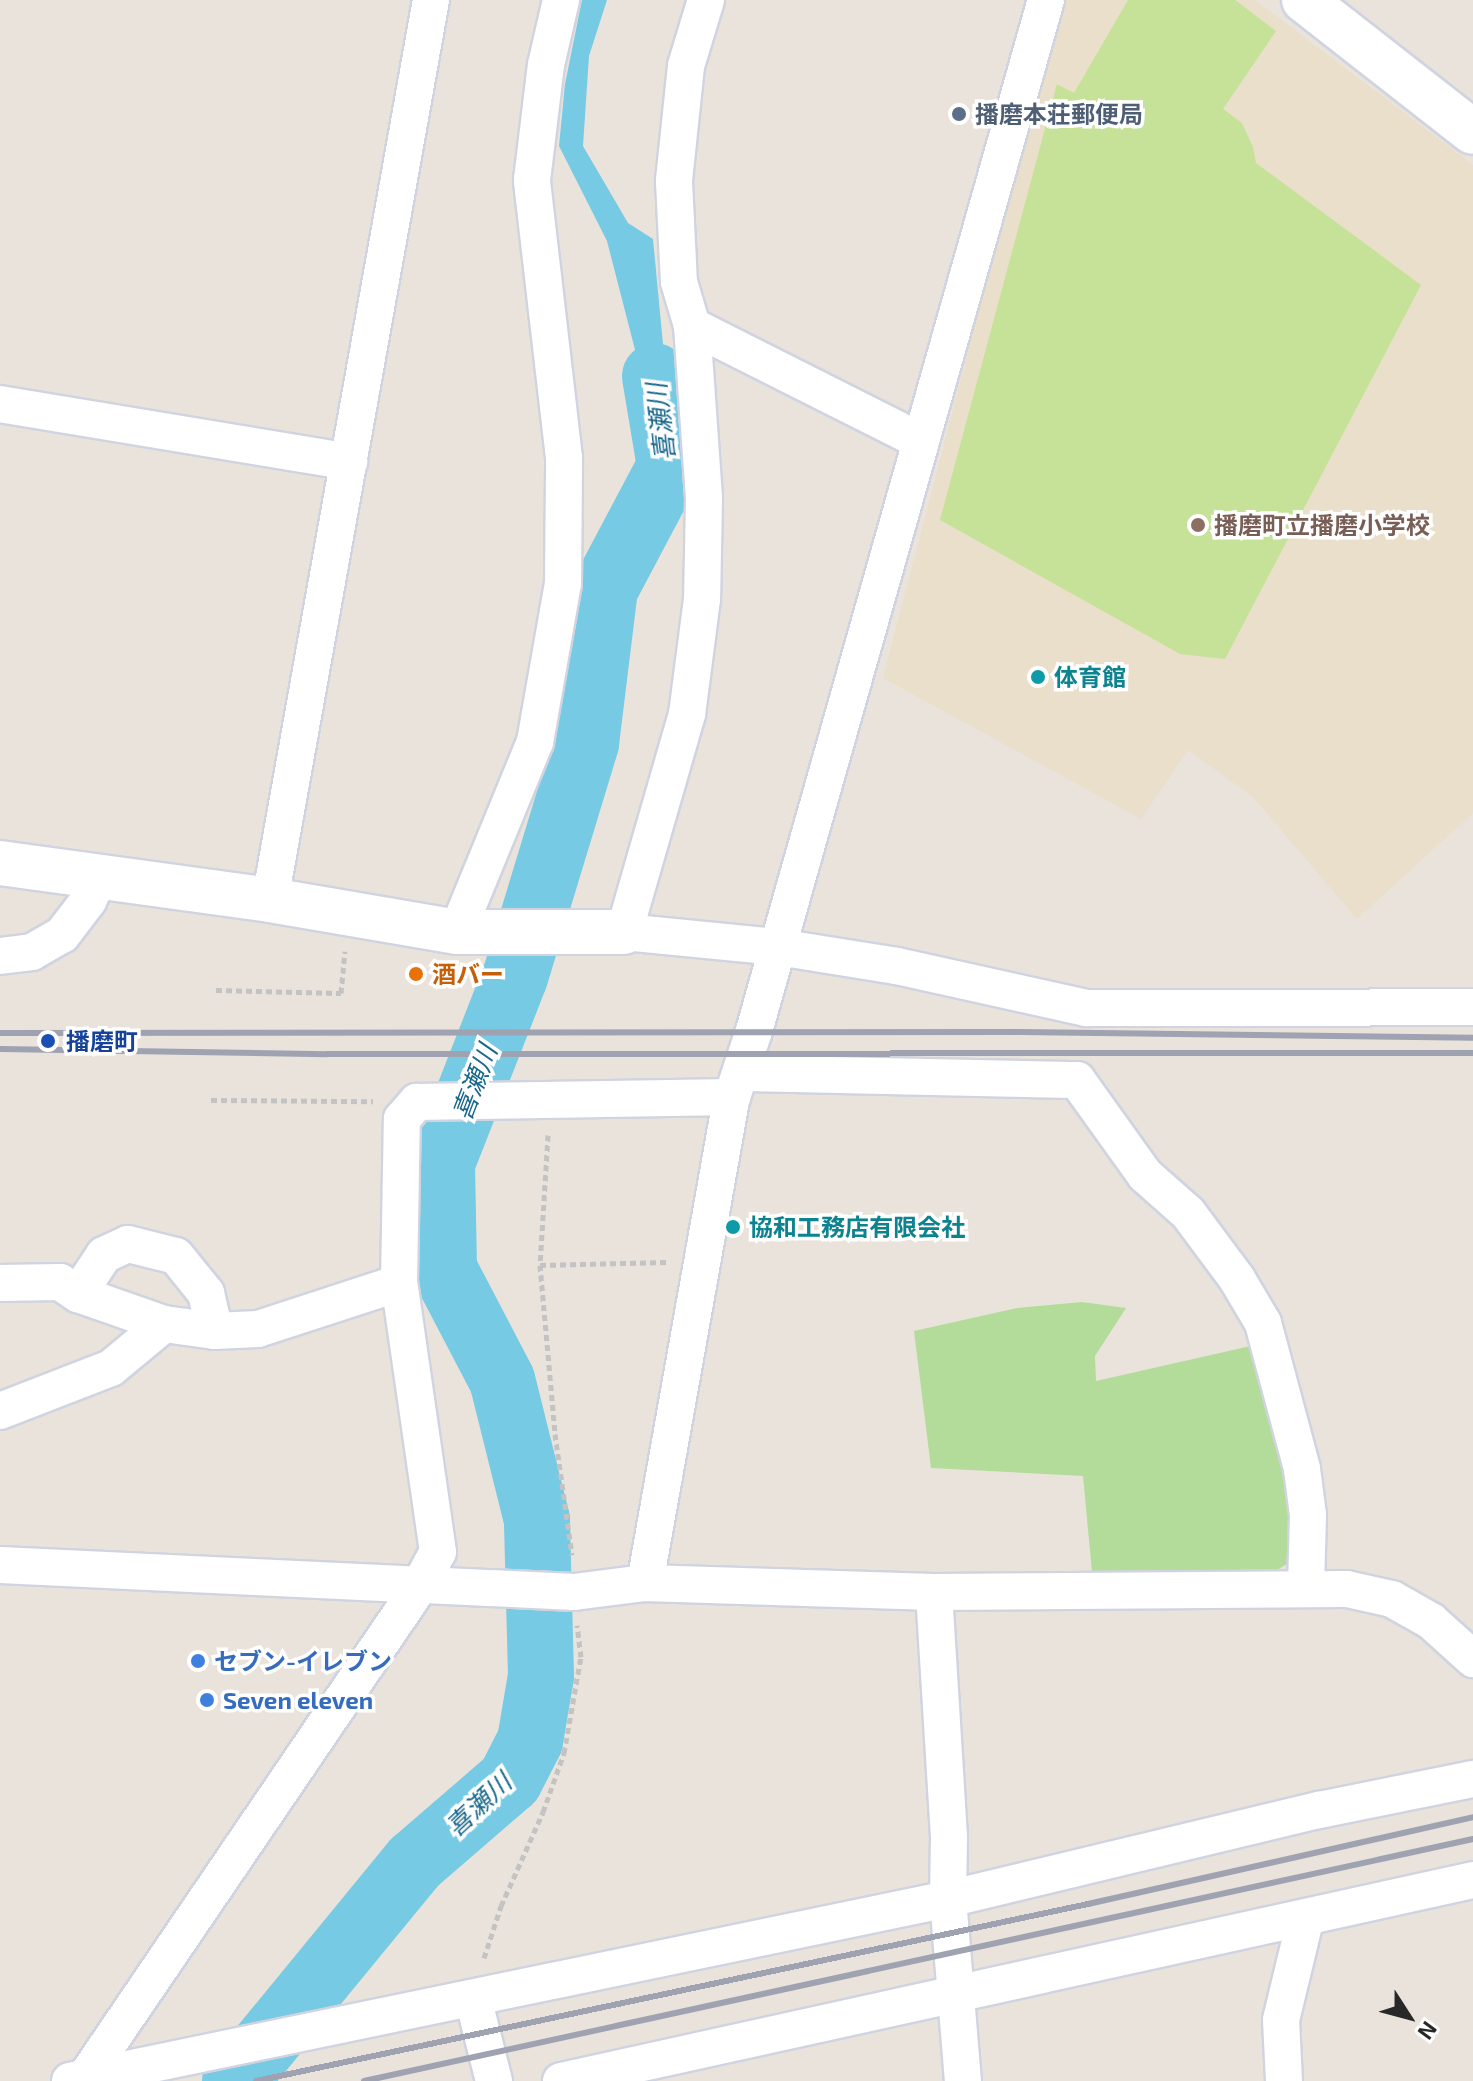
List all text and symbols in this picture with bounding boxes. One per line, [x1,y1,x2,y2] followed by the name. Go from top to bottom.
[975,100,1143,128] place label: 播磨本荘郵便局
[950,105,968,123] marker: 播磨本荘郵便局
[640,381,680,463] water label: 喜瀬川
[1214,511,1430,539] place label: 播磨町立播磨小学校
[1189,516,1207,534] marker: 播磨町立播磨小学校
[1054,663,1126,691] place label: 体育館
[1029,668,1047,686] marker: 体育館
[432,960,504,988] place label: 酒バー
[407,965,425,983] marker: 酒バー
[66,1027,138,1055] place label: 播磨町
[37,1030,59,1052] marker: 播磨町
[445,1040,503,1124] water label: 喜瀬川
[749,1213,965,1241] place label: 協和工務店有限会社
[724,1218,742,1236] marker: 協和工務店有限会社
[214,1647,392,1675] place label: セブン-イレブン
[189,1652,207,1670] marker: セブン-イレブン
[223,1686,373,1714] place label: Seven eleven
[198,1691,216,1709] marker: Seven eleven
[439,1766,517,1842] water label: 喜瀬川
[1369,1977,1449,2057] north arrow
[1413,2017,1444,2045] text: N

